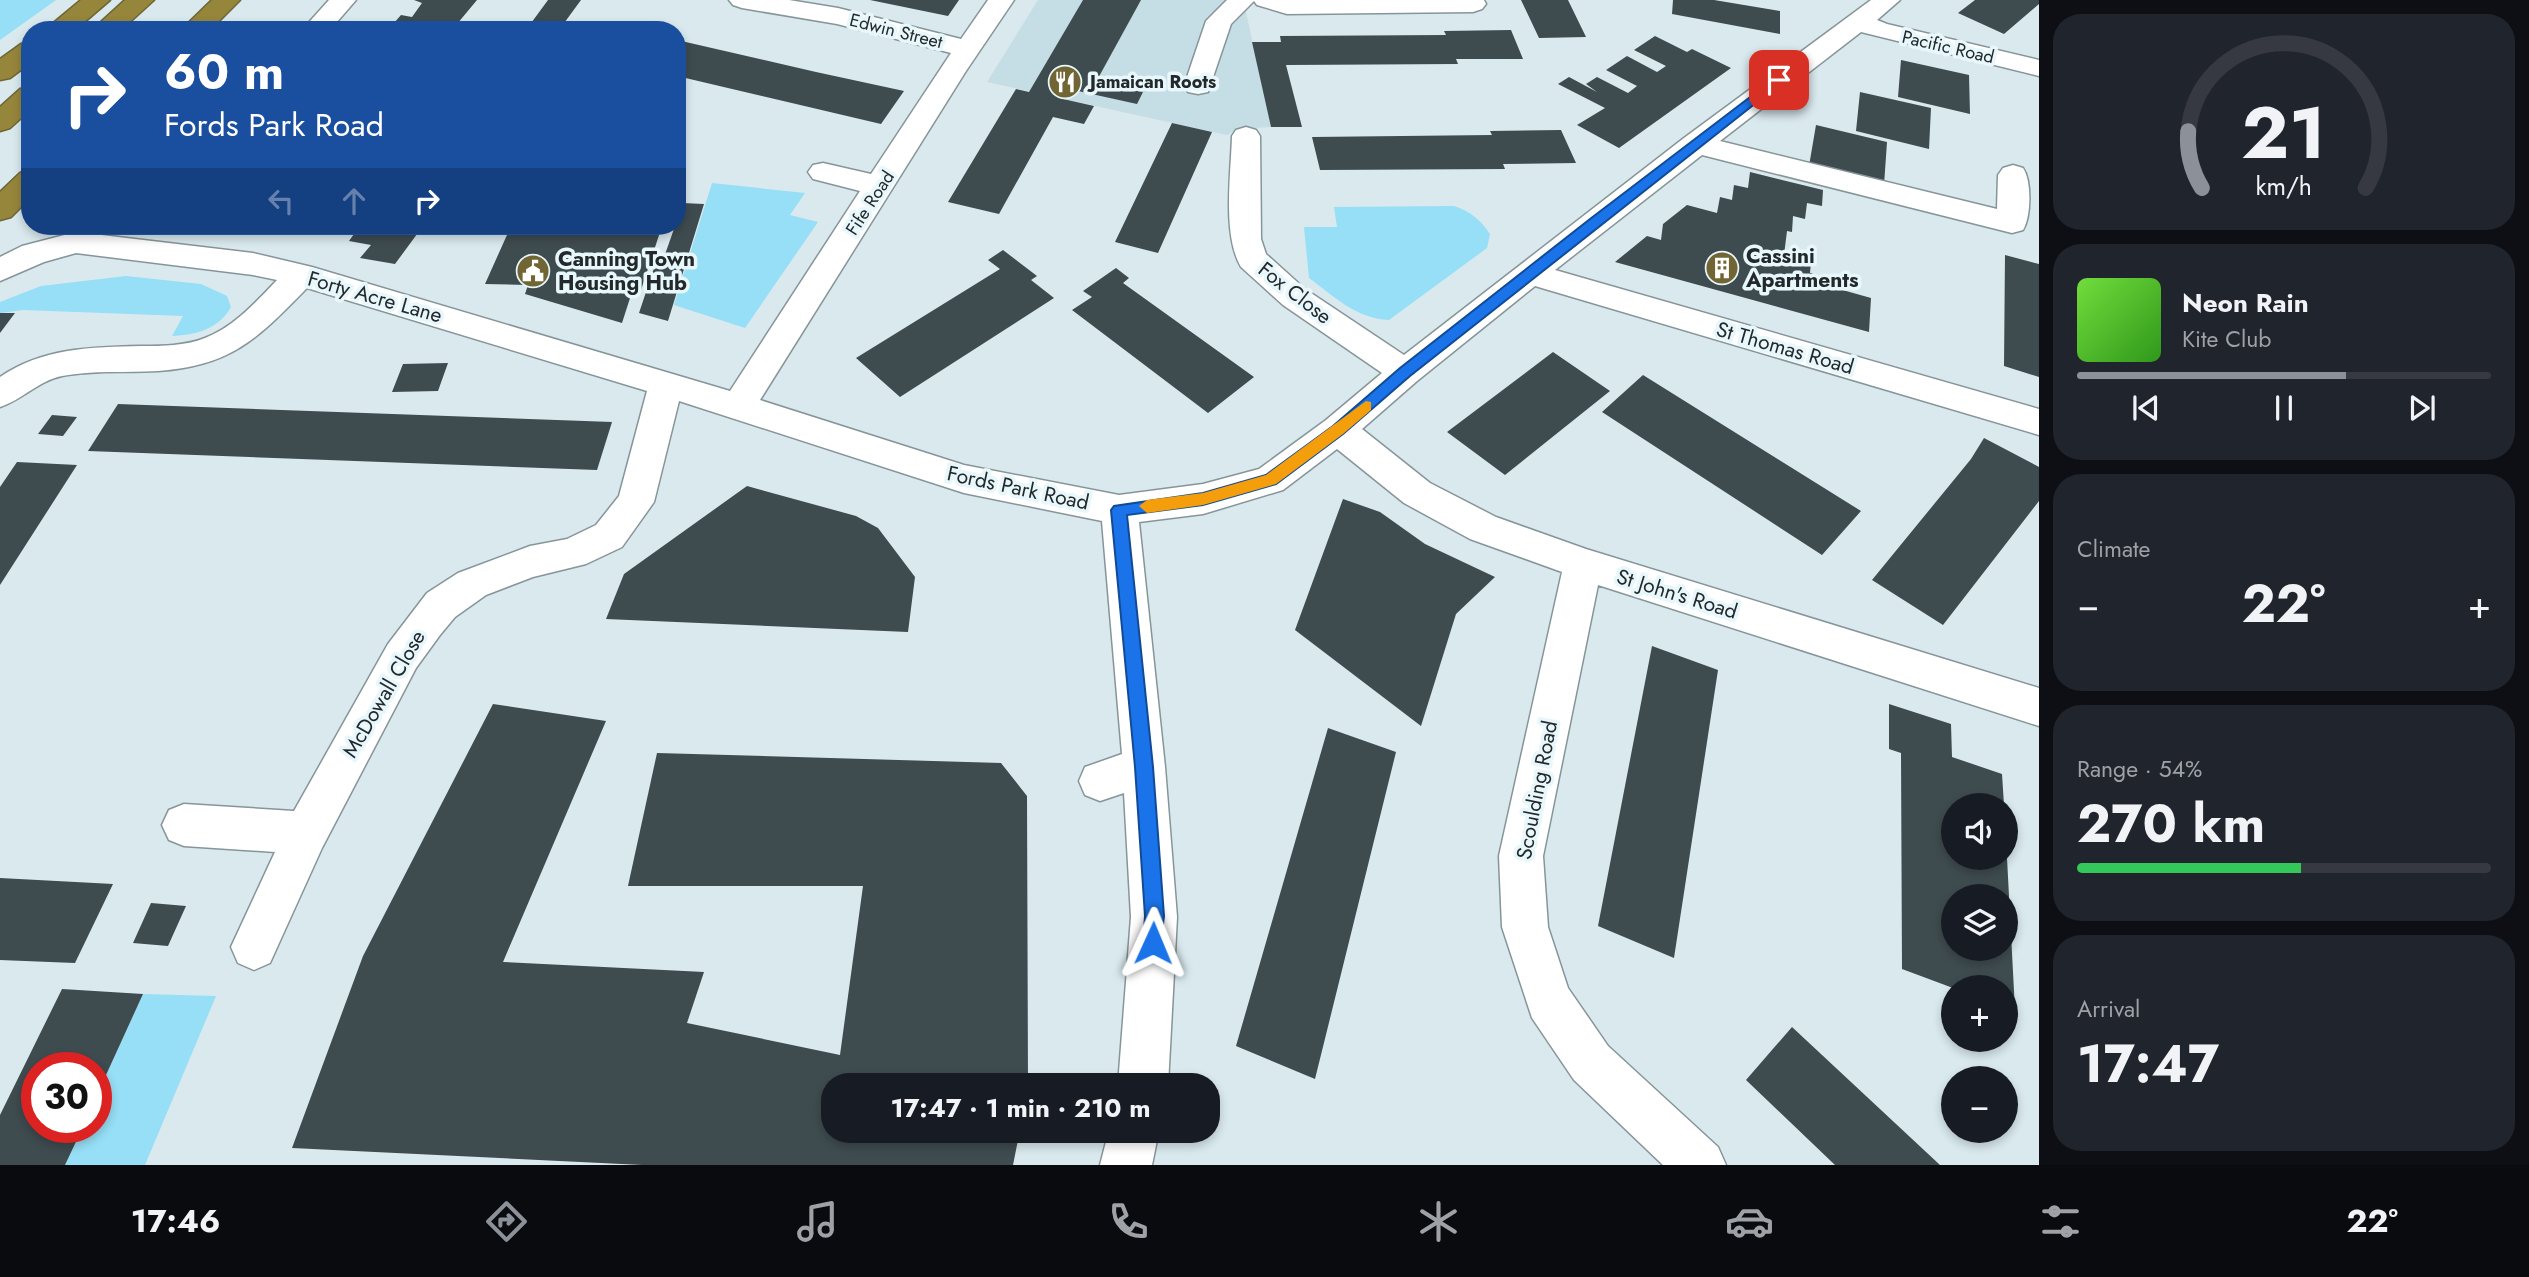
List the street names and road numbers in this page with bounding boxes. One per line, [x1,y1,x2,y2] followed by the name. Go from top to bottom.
[847,7,946,55] street label: Edwin Street
[1899,24,1997,70] street label: Pacific Road
[839,166,901,240] street label: Fife Road
[1252,255,1338,331] street label: Fox Close
[304,264,446,331] street label: Forty Acre Lane
[1713,314,1857,382] street label: St Thomas Road
[944,458,1092,518] street label: Fords Park Road
[1613,561,1741,627] street label: St John's Road
[335,625,433,763] street label: McDowall Close
[1509,718,1565,862] street label: Scoulding Road

